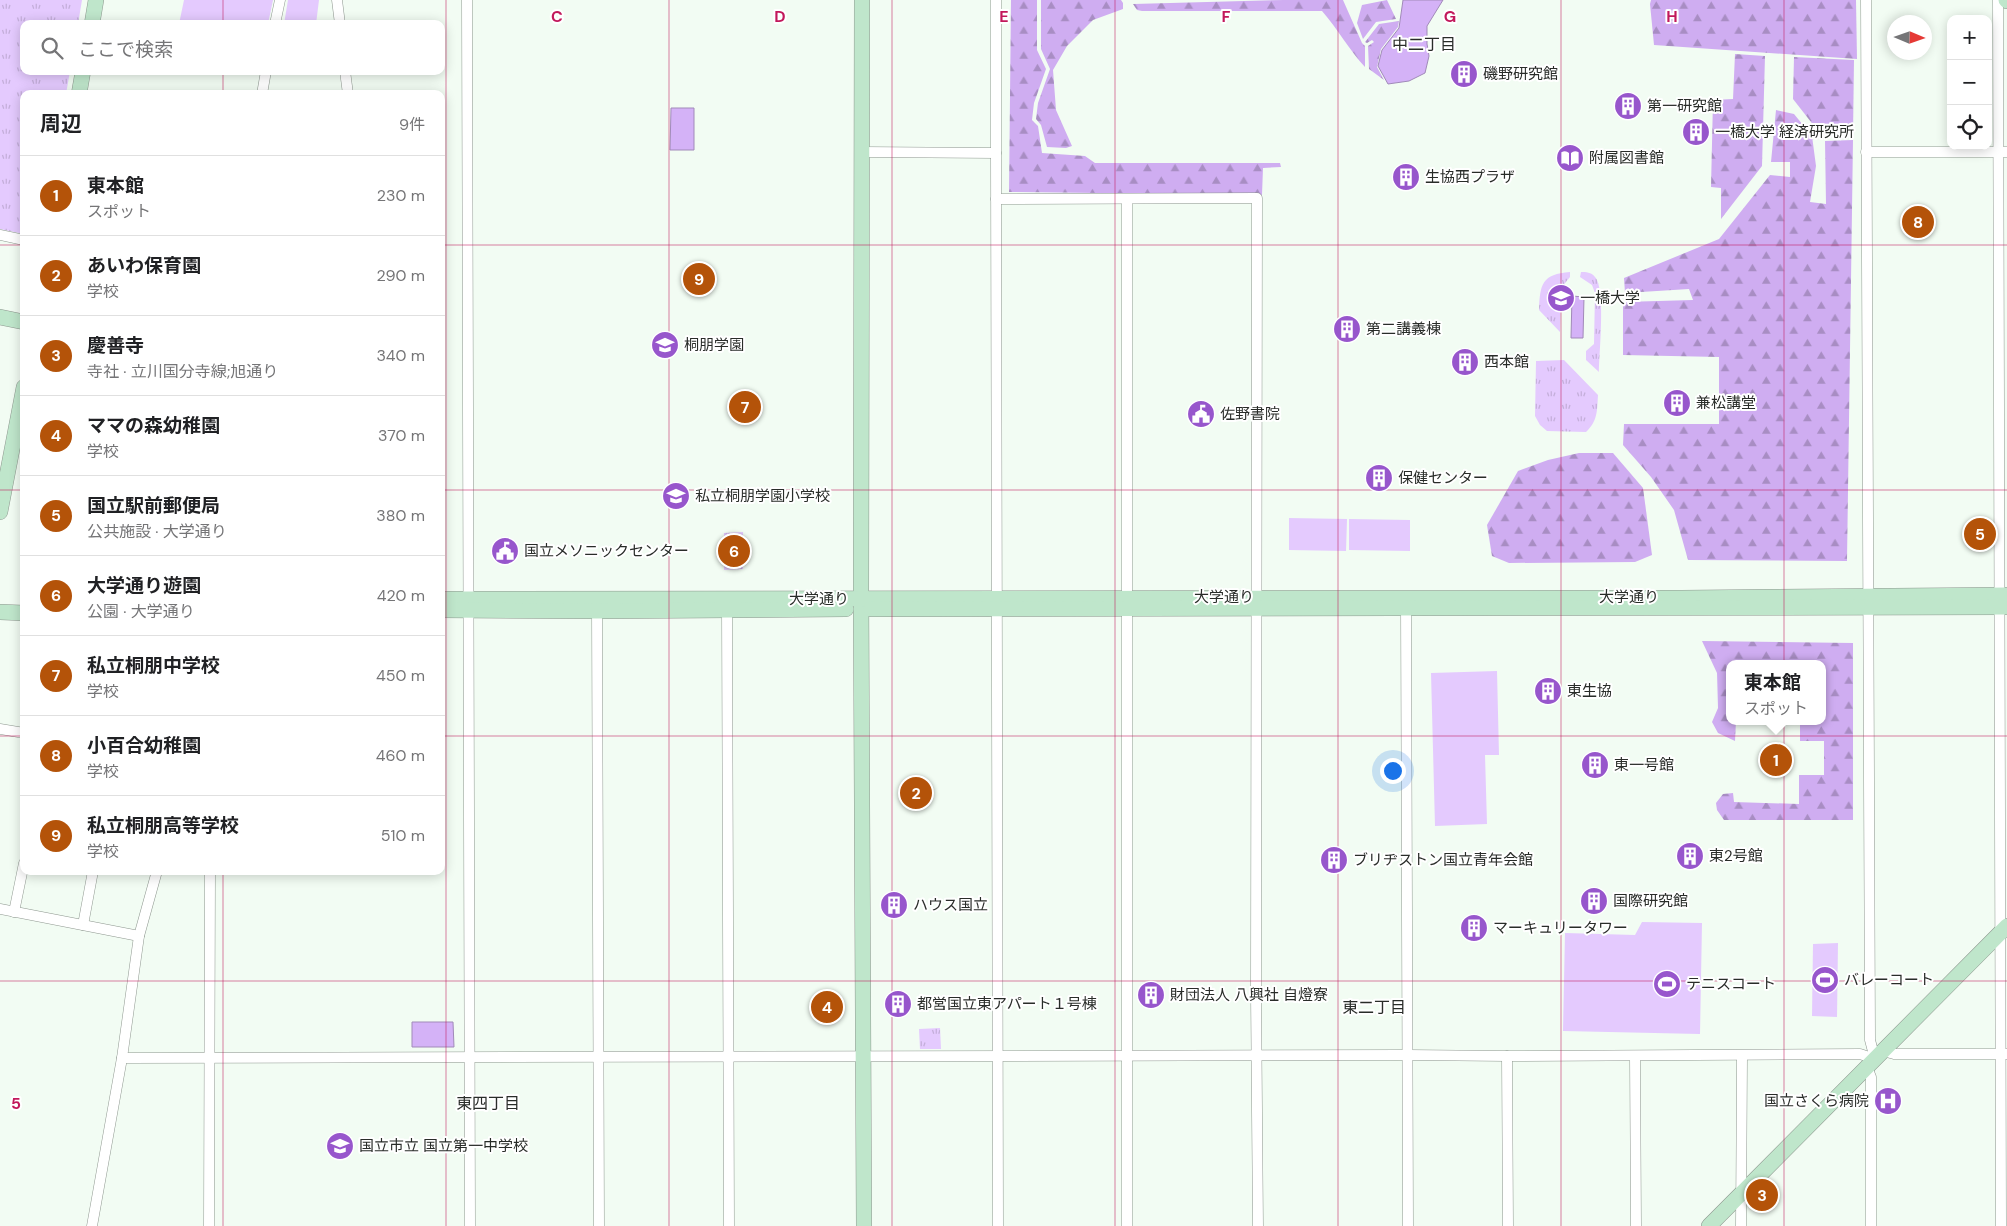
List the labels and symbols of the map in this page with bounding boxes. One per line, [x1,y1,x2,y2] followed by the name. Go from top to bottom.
[551,6,563,27] text: C
[774,6,786,27] text: D
[999,6,1009,27] text: E
[1222,6,1231,27] text: F
[1444,6,1456,27] text: G
[1666,6,1678,27] text: H
[1887,15,1932,60] north arrow
[1392,34,1456,55] district label: 中二丁目
[1449,59,1479,89] building icon: 磯野研究館
[1483,64,1558,84] place label: 磯野研究館
[1613,91,1643,121] building icon: 第一研究館
[1647,96,1722,116] place label: 第一研究館
[1681,117,1711,147] building icon: 一橋大学 経済研究所
[1715,122,1854,142] place label: 一橋大学 経済研究所
[1555,143,1585,173] library icon: 附属図書館
[1589,148,1664,168] place label: 附属図書館
[1391,162,1421,192] building icon: 生協西プラザ
[1425,167,1515,187] place label: 生協西プラザ
[1902,203,1934,241] pin: 8
[683,260,715,298] pin: 9
[1546,283,1576,313] school or university icon: 一橋大学
[1580,288,1640,308] place label: 一橋大学
[1332,314,1362,344] building icon: 第二講義棟
[1366,319,1441,339] place label: 第二講義棟
[650,330,680,360] school or university icon: 桐朋学園
[684,335,744,355] place label: 桐朋学園
[1450,347,1480,377] building icon: 西本館
[1484,352,1529,372] place label: 西本館
[729,388,761,426] pin: 7
[1662,388,1692,418] building icon: 兼松講堂
[1696,393,1756,413] place label: 兼松講堂
[1186,399,1216,429] public building icon: 佐野書院
[1220,404,1280,424] place label: 佐野書院
[1364,463,1394,493] building icon: 保健センター
[1398,468,1488,488] place label: 保健センター
[661,481,691,511] school or university icon: 私立桐朋学園小学校
[695,486,830,506] place label: 私立桐朋学園小学校
[1964,515,1996,553] pin: 5
[718,532,750,570] pin: 6
[490,536,520,566] public building icon: 国立メソニックセンター
[524,541,689,561] place label: 国立メソニックセンター
[1194,587,1254,607] street label: 大学通り
[1599,587,1659,607] street label: 大学通り
[789,589,849,609] street label: 大学通り
[1533,676,1563,706] building icon: 東生協
[1567,681,1612,701] place label: 東生協
[1760,741,1792,779] pin: 1
[1580,750,1610,780] building icon: 東一号館
[1614,755,1674,775] place label: 東一号館
[1380,758,1406,784] your location
[900,774,932,812] pin: 2
[1675,841,1705,871] building icon: 東2号館
[1319,845,1349,875] building icon: ブリヂストン国立青年会館
[1709,846,1763,866] place label: 東2号館
[1353,850,1533,870] place label: ブリヂストン国立青年会館
[1579,886,1609,916] building icon: 国際研究館
[879,890,909,920] building icon: ハウス国立
[1613,891,1688,911] place label: 国際研究館
[913,895,988,915] place label: ハウス国立
[1459,913,1489,943] building icon: マーキュリータワー
[1493,918,1628,938] place label: マーキュリータワー
[1810,965,1840,995] sports icon: バレーコート
[1652,969,1682,999] sports icon: テニスコート
[1844,970,1934,990] place label: バレーコート
[1686,974,1776,994] place label: テニスコート
[1136,980,1166,1010] building icon: 財団法人 八興社 自燈寮
[1170,985,1328,1005] place label: 財団法人 八興社 自燈寮
[811,988,843,1026] pin: 4
[883,989,913,1019] building icon: 都営国立東アパート１号棟
[917,994,1097,1014] place label: 都営国立東アパート１号棟
[1342,997,1406,1018] district label: 東二丁目
[1873,1086,1903,1116] hospital icon: 国立さくら病院
[1764,1091,1869,1111] place label: 国立さくら病院
[11,1093,21,1114] text: 5
[456,1093,520,1114] district label: 東四丁目
[325,1131,355,1161] school or university icon: 国立市立 国立第一中学校
[359,1136,528,1156] place label: 国立市立 国立第一中学校
[1746,1176,1778,1214] pin: 3

